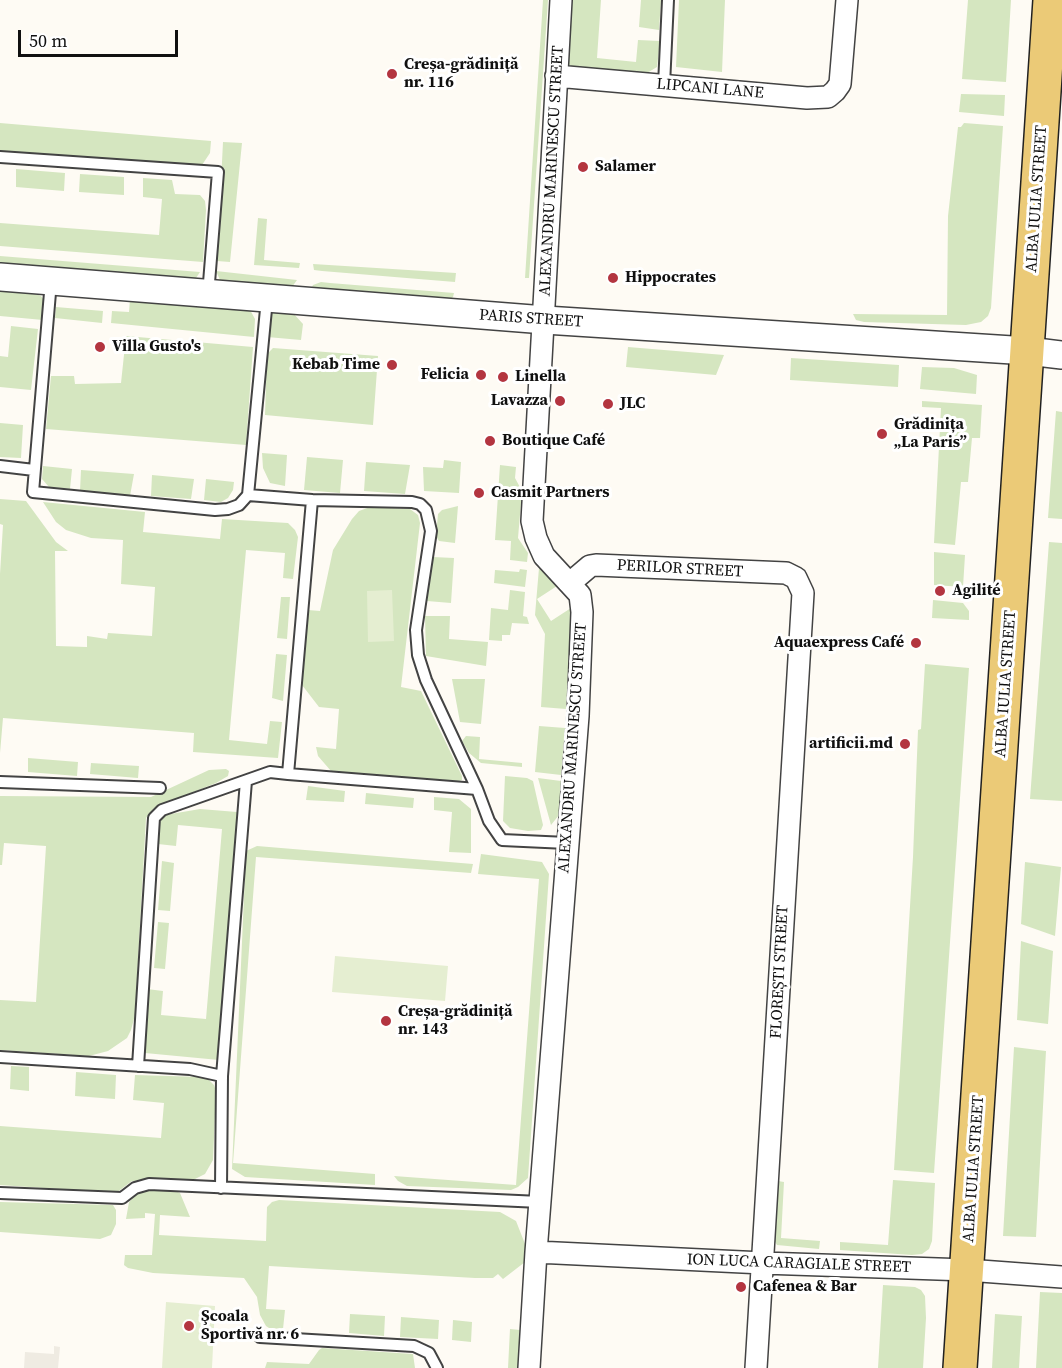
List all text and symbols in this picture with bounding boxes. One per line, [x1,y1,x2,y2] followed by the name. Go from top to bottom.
[21,18,182,56] scale bar
[29,28,67,53] text: 50 m
[536,45,568,297] street label: ALEXANDRU MARINESCU STREET
[404,55,518,93] place label: Creșa-grădiniță nr. 116
[385,67,399,81] marker: Creșa-grădiniță nr. 116
[656,75,764,103] street label: LIPCANI LANE
[1022,125,1052,273] street label: ALBA IULIA STREET
[595,157,656,177] place label: Salamer
[576,160,590,174] marker: Salamer
[625,268,716,288] place label: Hippocrates
[606,271,620,285] marker: Hippocrates
[478,306,584,332] street label: PARIS STREET
[112,337,201,357] place label: Villa Gusto's
[93,340,107,354] marker: Villa Gusto's
[292,355,380,375] place label: Kebab Time
[385,358,399,372] marker: Kebab Time
[421,365,469,385] place label: Felicia
[515,367,566,387] place label: Linella
[474,368,488,382] marker: Felicia
[496,370,510,384] marker: Linella
[491,391,548,411] place label: Lavazza
[553,394,567,408] marker: Lavazza
[620,394,645,414] place label: JLC
[601,397,615,411] marker: JLC
[894,415,967,453] place label: Grădinița „La Paris”
[875,427,889,441] marker: Grădinița „La Paris”
[502,431,605,451] place label: Boutique Café
[483,434,497,448] marker: Boutique Café
[491,483,609,503] place label: Casmit Partners
[472,486,486,500] marker: Casmit Partners
[616,556,744,582] street label: PERILOR STREET
[952,581,1001,601] place label: Agilité
[933,584,947,598] marker: Agilité
[991,610,1021,758] street label: ALBA IULIA STREET
[555,622,591,874] street label: ALEXANDRU MARINESCU STREET
[774,633,904,653] place label: Aquaexpress Café
[909,636,923,650] marker: Aquaexpress Café
[809,734,893,754] place label: artificii.md
[898,737,912,751] marker: artificii.md
[767,905,793,1039] street label: FLOREȘTI STREET
[398,1002,512,1040] place label: Creșa-grădiniță nr. 143
[379,1014,393,1028] marker: Creșa-grădiniță nr. 143
[959,1095,989,1243] street label: ALBA IULIA STREET
[687,1250,911,1278] street label: ION LUCA CARAGIALE STREET
[753,1277,857,1297] place label: Cafenea & Bar
[734,1280,748,1294] marker: Cafenea & Bar
[201,1307,299,1345] place label: Şcoala Sportivă nr. 6
[182,1319,196,1333] marker: Şcoala Sportivă nr. 6

